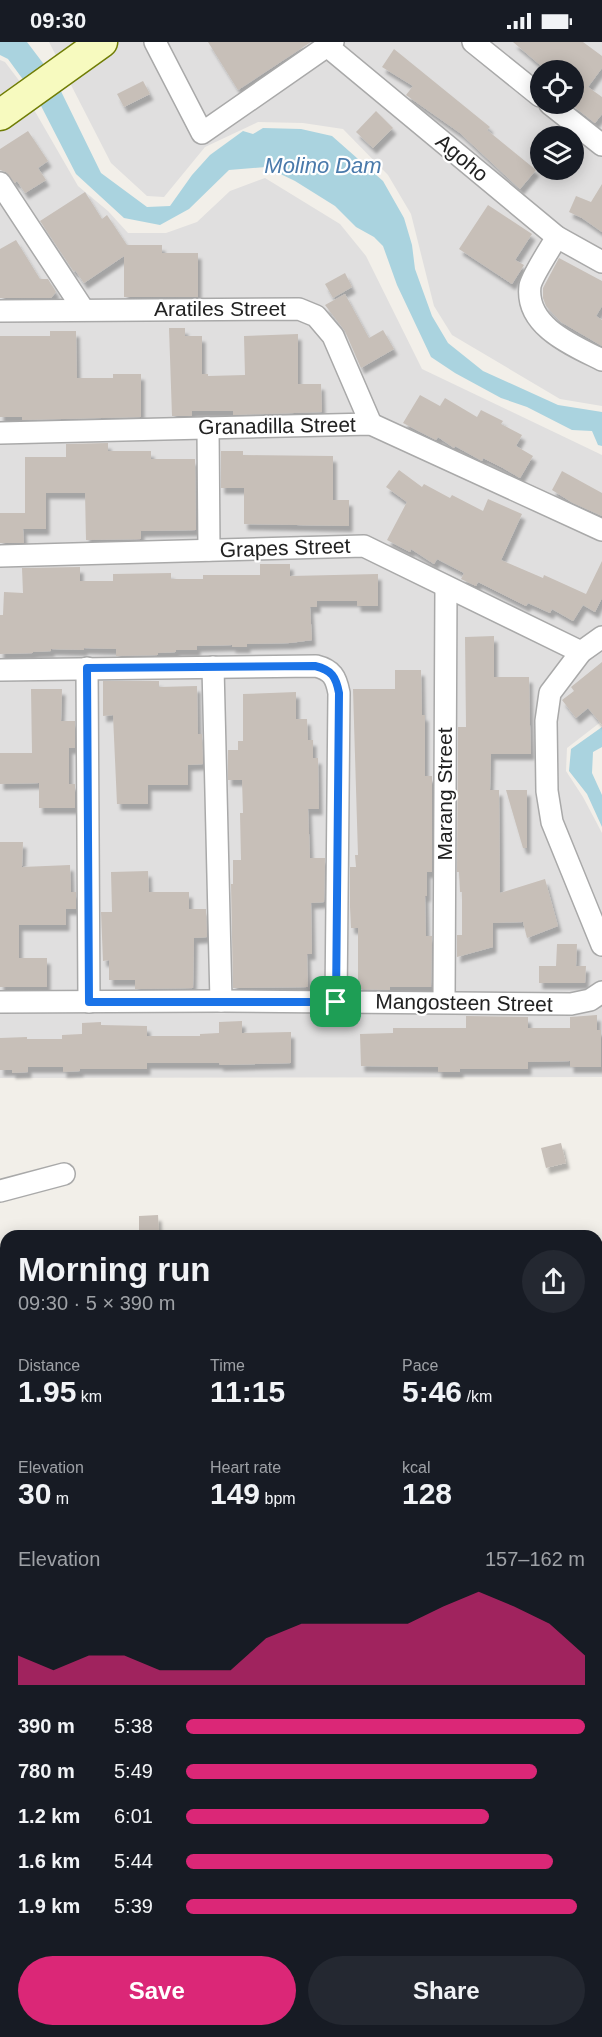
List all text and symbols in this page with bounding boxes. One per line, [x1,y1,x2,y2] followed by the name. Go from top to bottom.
[30,8,86,33] text: 09:30
[530,60,584,180] map controls
[530,60,584,114] button: locate
[530,126,584,180] button: layers
[432,129,493,186] street label: Agoho
[264,153,382,178] water label: Molino Dam
[154,297,286,320] street label: Aratiles Street
[198,413,356,438] street label: Granadilla Street
[219,534,351,561] street label: Grapes Street
[433,727,456,861] street label: Marang Street
[310,976,361,1027] pin
[319,985,352,1018] icon: arrive
[375,989,553,1016] street label: Mangosteen Street
[522,1250,585,1313] button: share
[18,1251,210,1288] text: Morning run
[18,1292,175,1314] text: 09:30 · 5 × 390 m
[18,1357,80,1374] text: Distance
[210,1357,245,1374] text: Time
[402,1357,438,1374] text: Pace
[18,1375,76,1408] text: 1.95
[210,1375,285,1408] text: 11:15
[402,1375,462,1408] text: 5:46
[76,1388,102,1405] text: km
[462,1388,492,1405] text: /km
[18,1459,84,1476] text: Elevation
[210,1459,281,1476] text: Heart rate
[402,1459,430,1476] text: kcal
[18,1477,51,1510] text: 30
[210,1477,260,1510] text: 149
[402,1477,452,1510] text: 128
[51,1490,69,1507] text: m
[260,1490,296,1507] text: bpm
[18,1548,100,1570] text: Elevation
[485,1548,585,1570] text: 157–162 m
[18,1715,75,1737] text: 390 m
[114,1715,153,1737] text: 5:38
[18,1760,75,1782] text: 780 m
[114,1760,153,1782] text: 5:49
[18,1805,80,1827] text: 1.2 km
[114,1805,153,1827] text: 6:01
[18,1850,80,1872] text: 1.6 km
[114,1850,153,1872] text: 5:44
[18,1895,80,1917] text: 1.9 km
[114,1895,153,1917] text: 5:39
[18,1956,296,2025] button: Save
[308,1956,585,2025] button: Share

